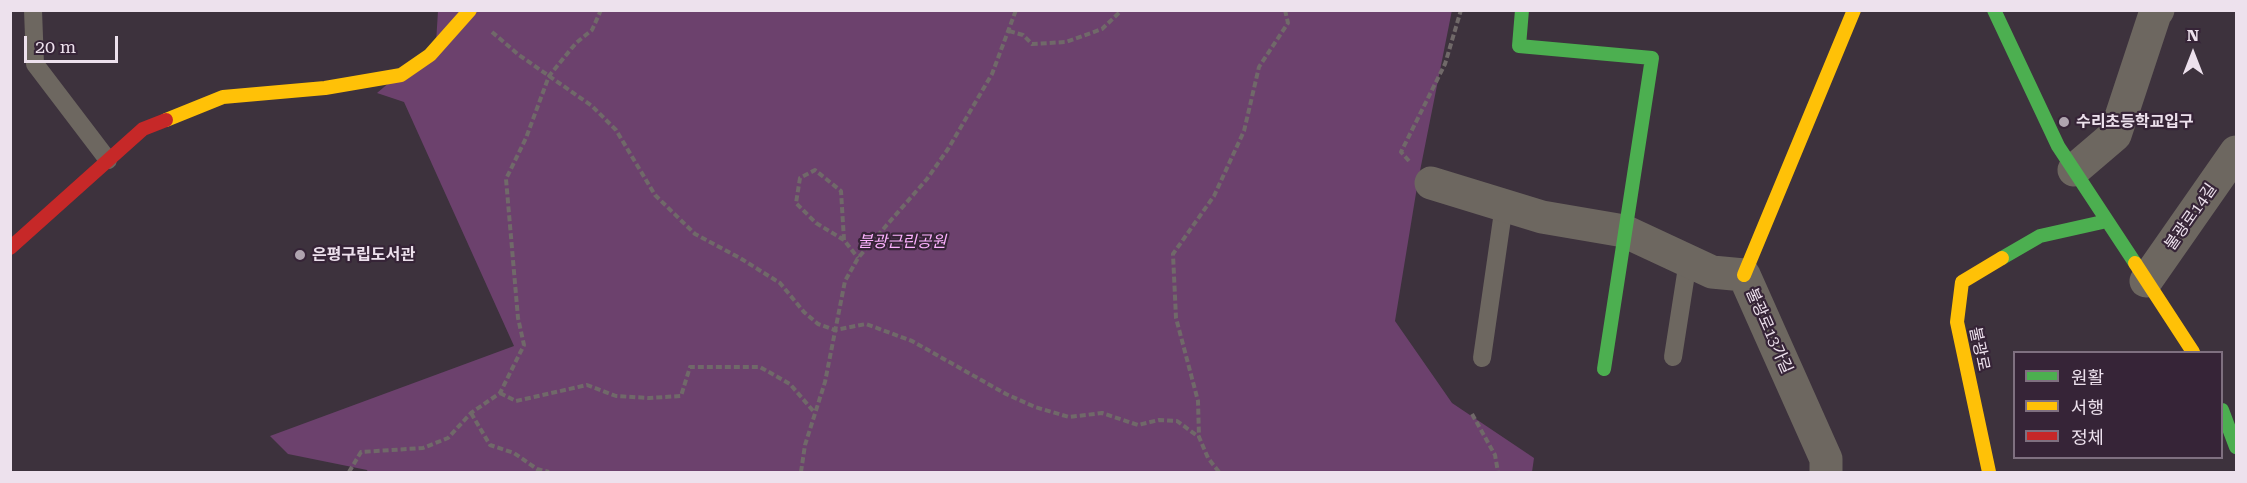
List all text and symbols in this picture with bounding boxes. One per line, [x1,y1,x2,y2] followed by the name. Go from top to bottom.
[27,24,122,62] scale bar
[2163,24,2223,84] north arrow
[2187,26,2199,45] text: N
[35,36,76,57] text: 20 m
[2076,112,2194,132] place label: 수리초등학교입구
[2057,115,2071,129] marker: 수리초등학교입구
[2161,180,2221,254] street label: 불광로14길
[858,232,946,252] park label: 불광근린공원
[312,245,415,265] place label: 은평구립도서관
[293,248,307,262] marker: 은평구립도서관
[1742,285,1796,377] street label: 불광로13가길
[1965,325,1993,373] street label: 불광로
[2013,351,2223,459] legend
[2071,367,2104,388] text: 원활
[2071,397,2104,418] text: 서행
[2071,427,2104,448] text: 정체

